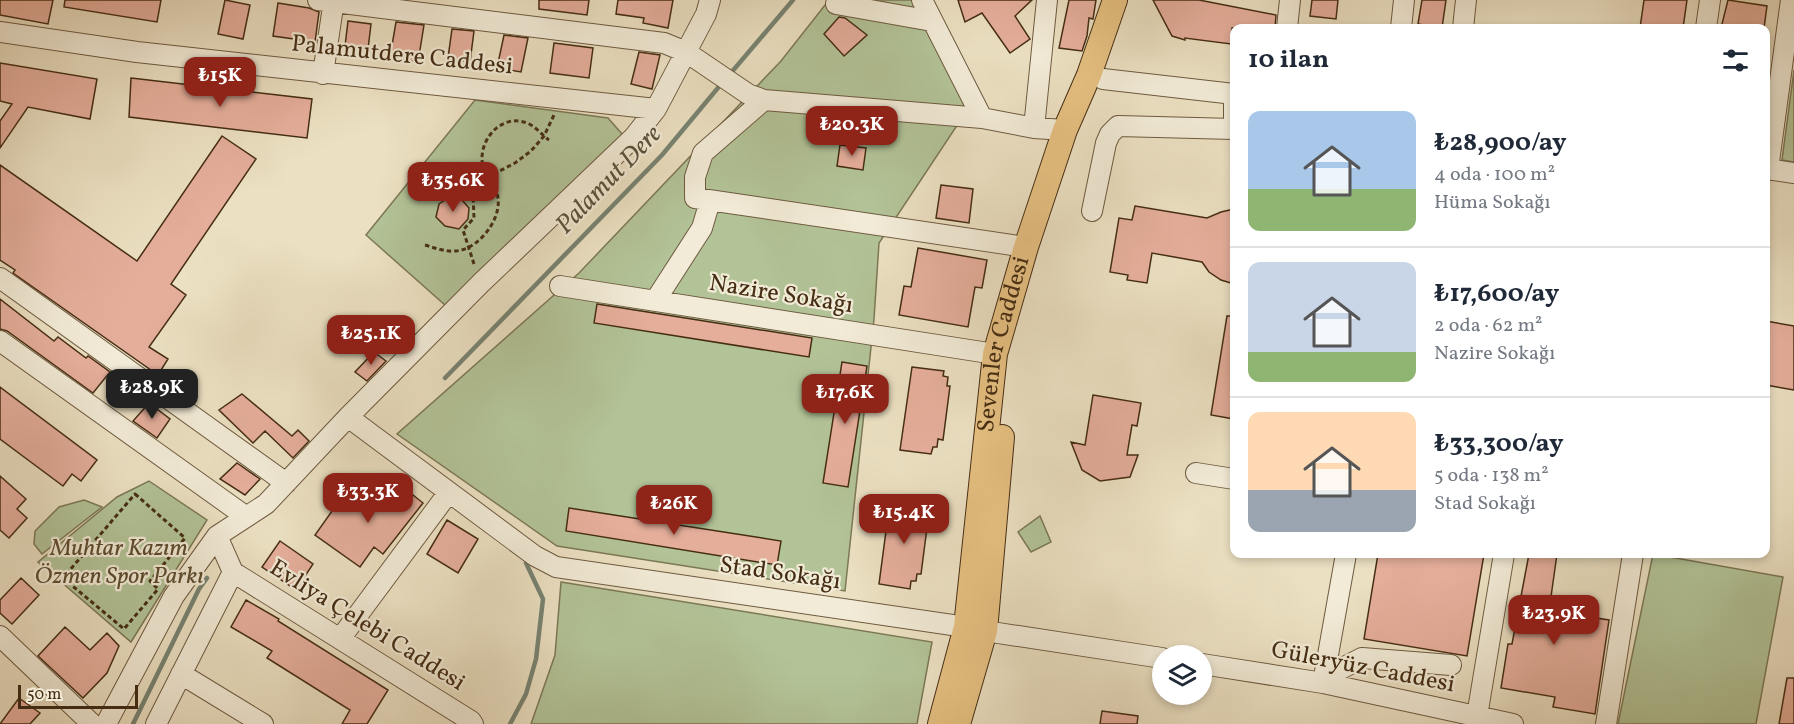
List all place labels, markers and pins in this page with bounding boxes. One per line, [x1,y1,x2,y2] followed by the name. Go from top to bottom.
[184,57,256,108] pin: ₺15K
[803,106,901,157] pin: ₺20.3K
[404,162,502,213] pin: ₺35.6K
[322,315,420,366] pin: ₺25.1K
[103,369,201,420] pin: ₺28.9K
[796,374,894,425] pin: ₺17.6K
[319,473,417,524] pin: ₺33.3K
[638,485,710,536] pin: ₺26K
[855,494,953,545] pin: ₺15.4K
[1505,595,1603,646] pin: ₺23.9K

